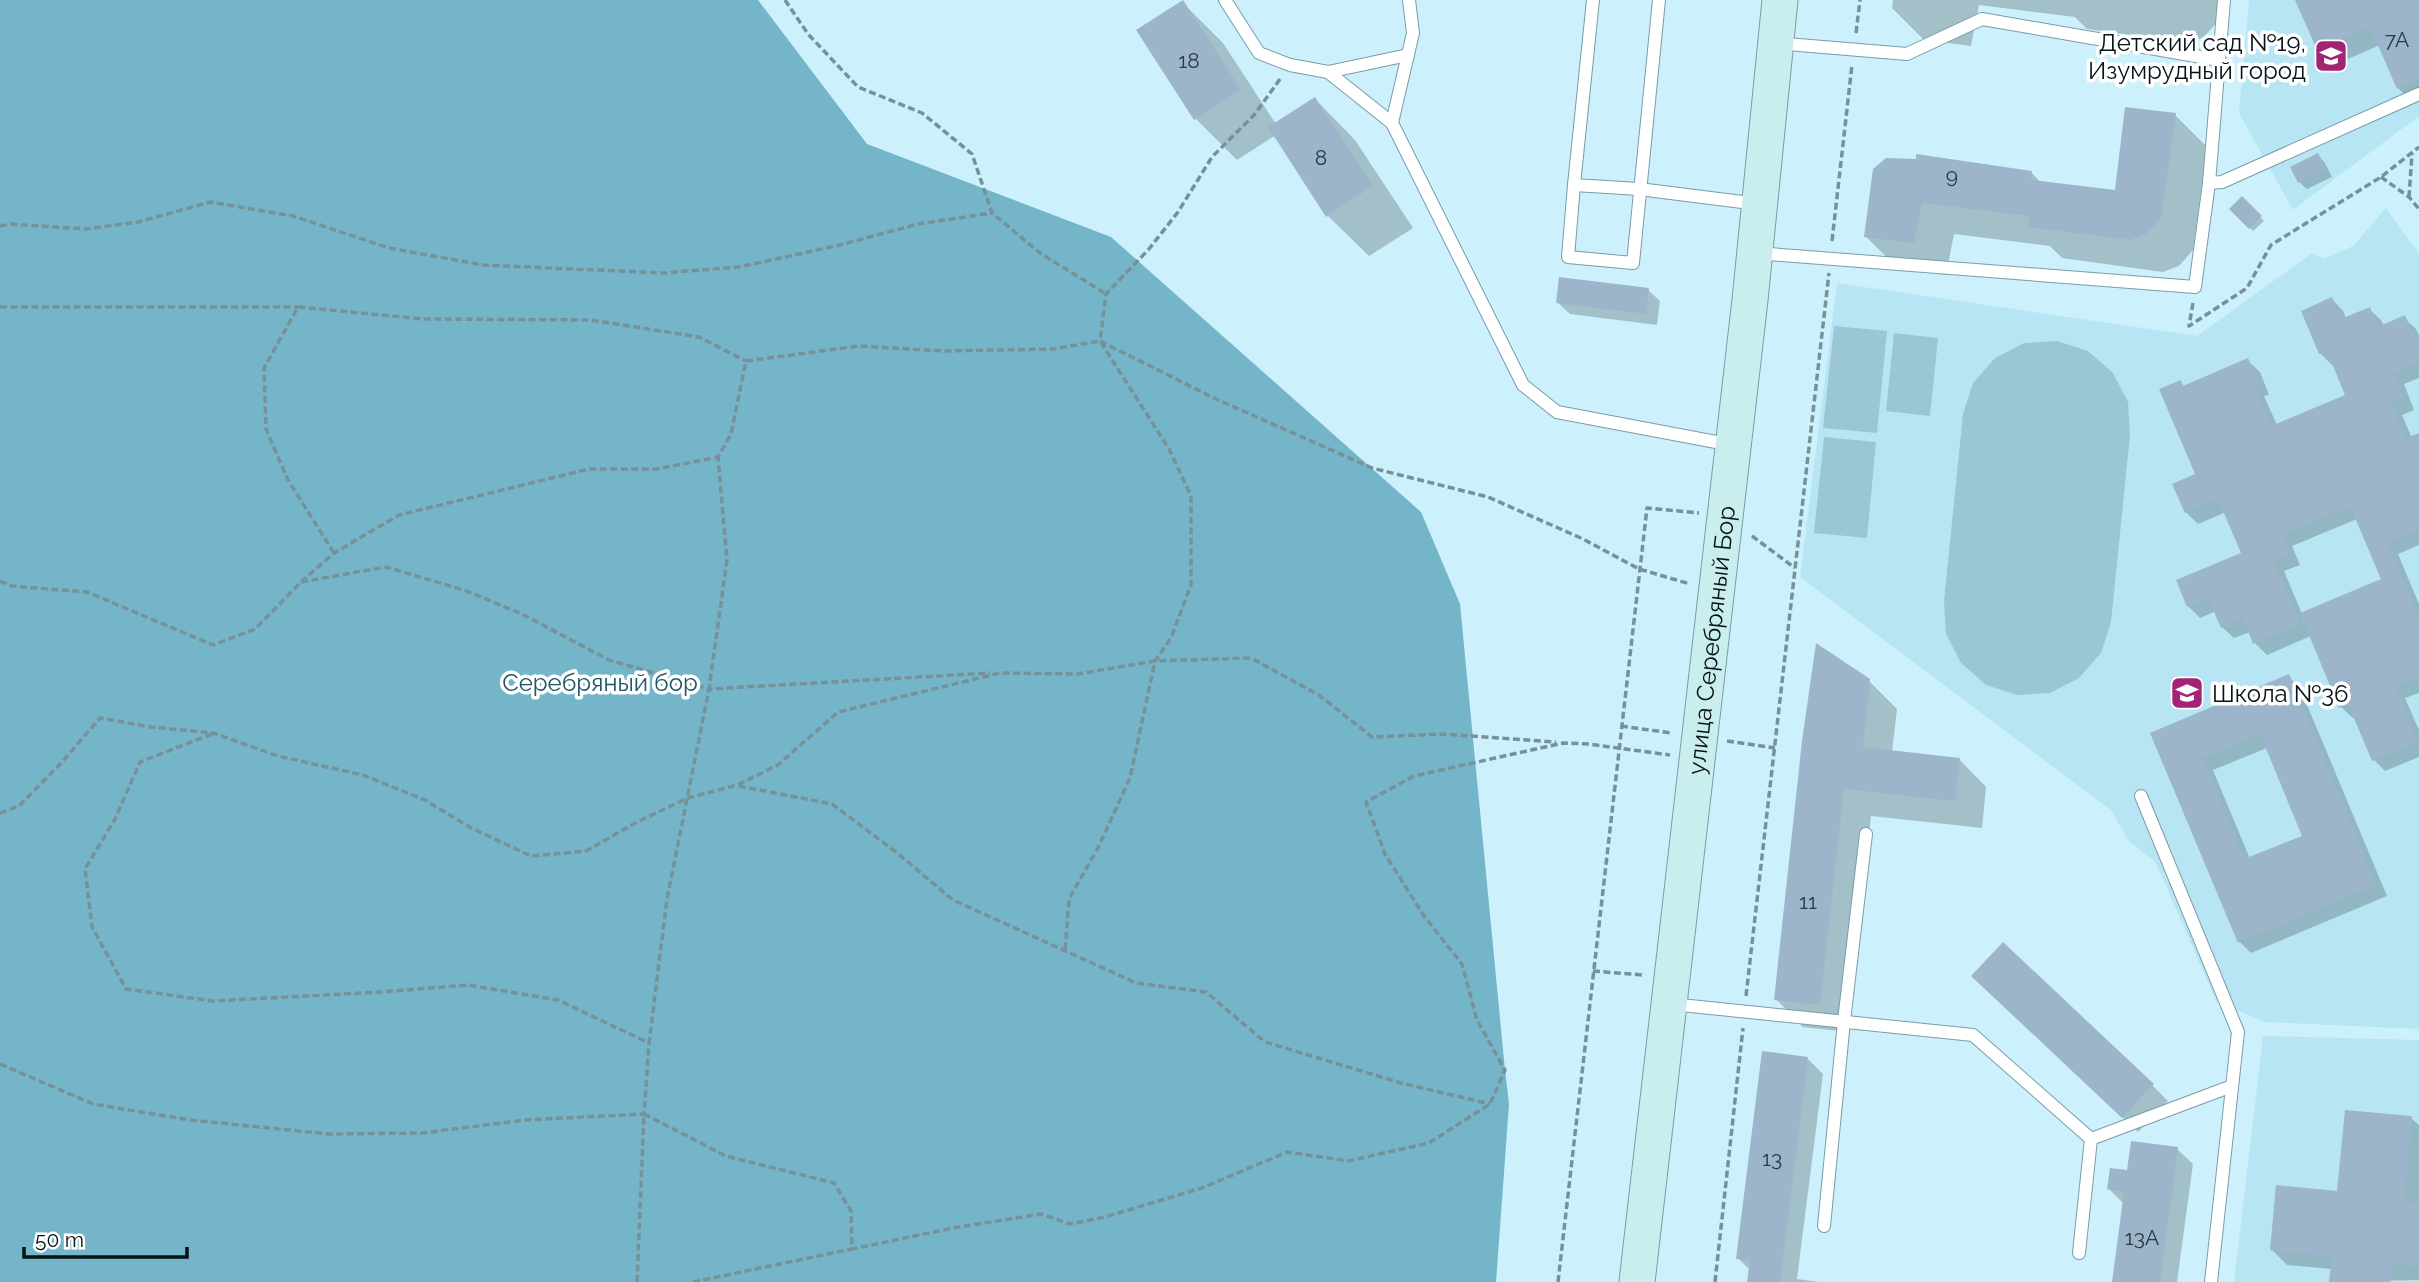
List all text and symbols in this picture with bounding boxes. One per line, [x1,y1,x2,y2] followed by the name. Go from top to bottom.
[2385,27,2409,52] house number: 7А
[2088,28,2306,85] place label: Детский сад №19, Изумрудный город
[2312,37,2350,75] school or university icon: Детский сад №19, Изумрудный город
[1178,48,1200,73] house number: 18
[1315,145,1327,170] house number: 8
[1946,163,1958,188] house number: 9
[1681,504,1741,776] street label: улица Серебряный Бор
[502,668,698,697] park label: Серебряный бор
[2168,674,2206,712] school or university icon: Школа №36
[2212,679,2348,708] place label: Школа №36
[1799,889,1817,914] house number: 11
[1762,1146,1782,1171] house number: 13
[24,1216,187,1260] scale bar
[2125,1225,2159,1250] house number: 13А
[35,1227,84,1252] text: 50 m

